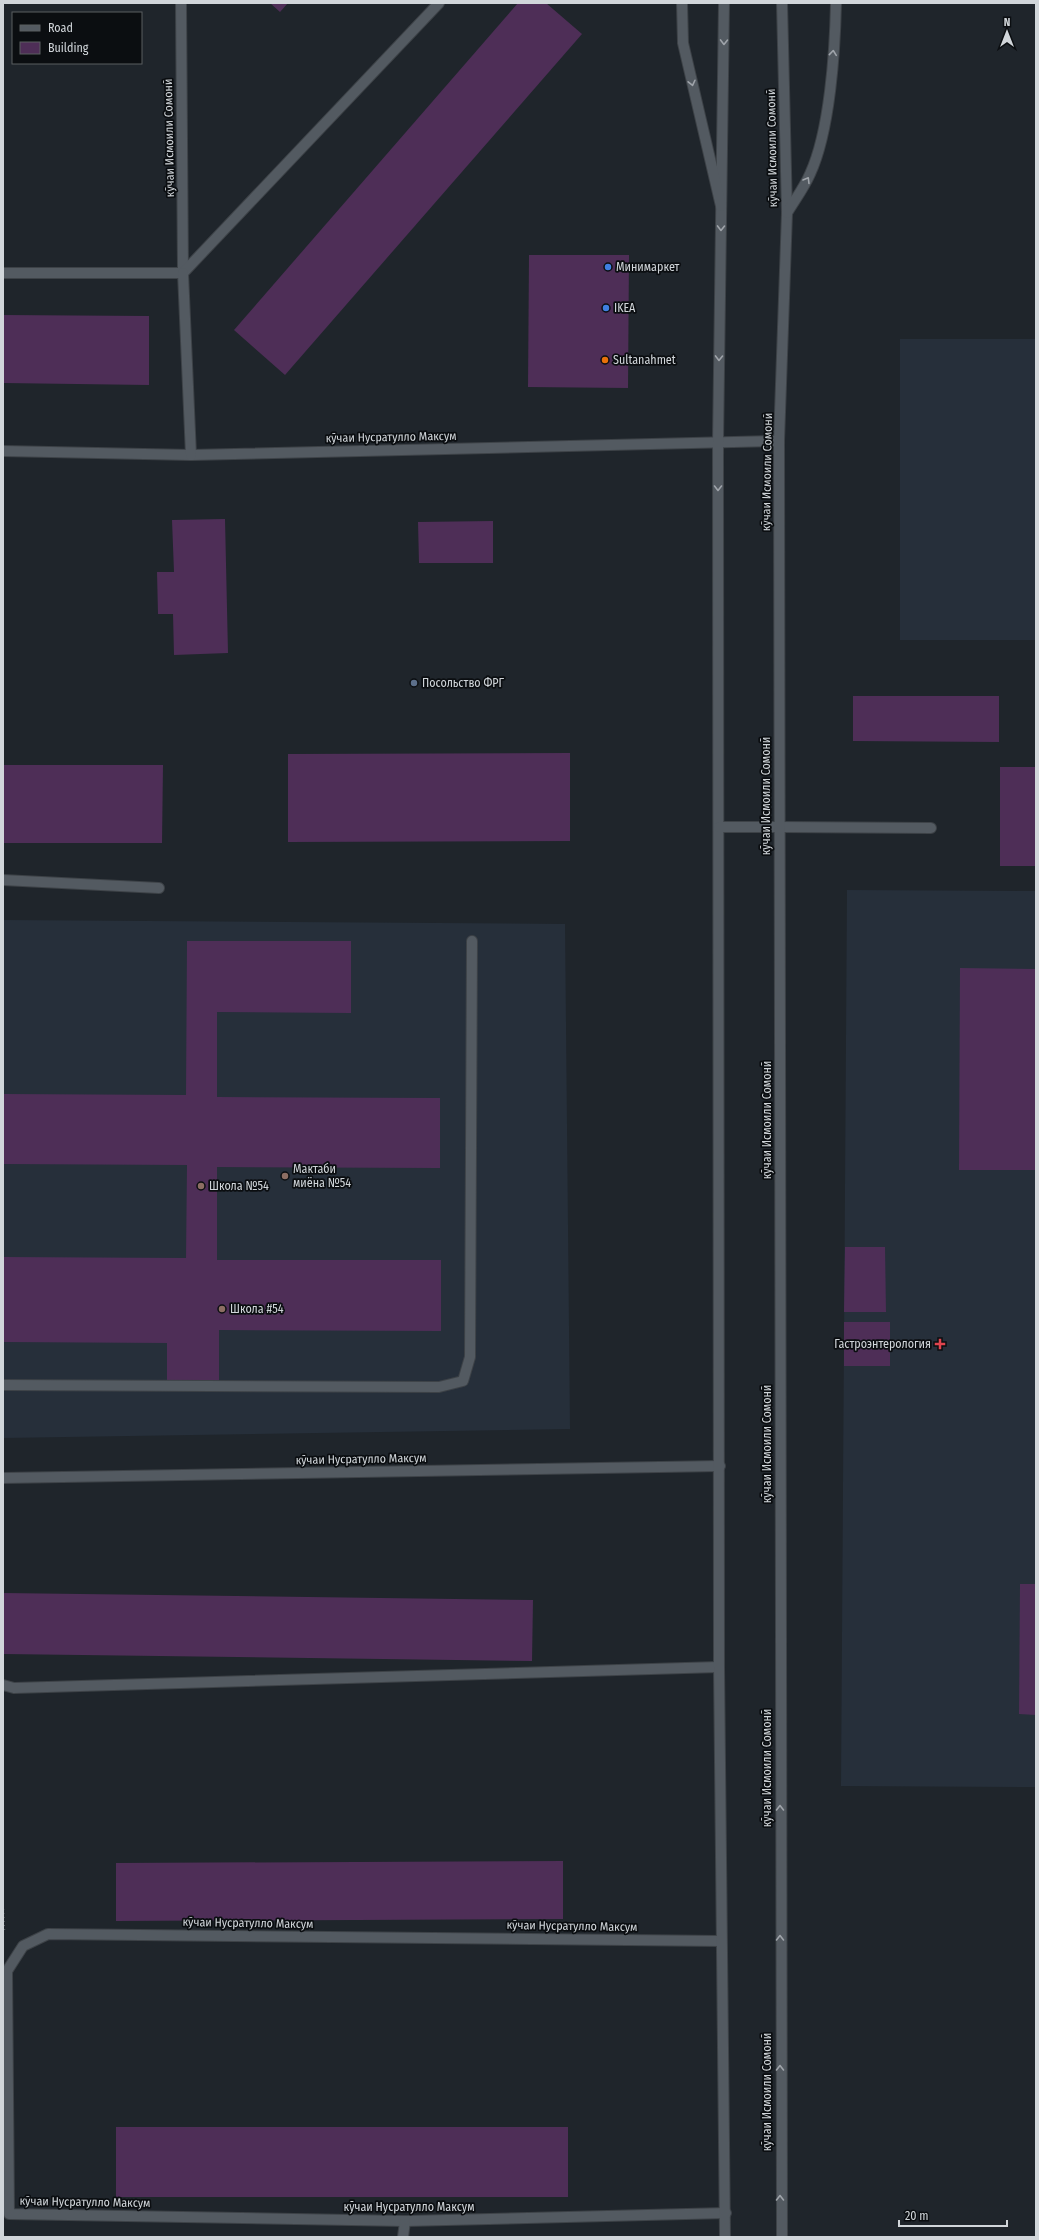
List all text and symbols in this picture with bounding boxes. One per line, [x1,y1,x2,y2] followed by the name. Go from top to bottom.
[12,12,142,64] legend
[987,12,1027,52] north arrow
[1004,16,1010,29] text: N
[48,21,73,35] text: Road
[720,39,728,45] one-way arrow
[48,41,89,55] text: Building
[828,50,837,56] one-way arrow
[161,79,177,197] street label: кӯчаи Исмоили Сомонӣ
[687,79,696,86] one-way arrow
[764,89,780,207] street label: кӯчаи Исмоили Сомонӣ
[802,177,809,184] one-way arrow
[717,225,725,231] one-way arrow
[616,260,680,274] place label: Минимаркет
[603,262,613,272] marker: Минимаркет
[614,301,636,315] place label: IKEA
[601,303,611,313] marker: IKEA
[613,353,676,367] place label: Sultanahmet
[600,355,610,365] marker: Sultanahmet
[715,355,723,361] one-way arrow
[759,413,775,531] street label: кӯчаи Исмоили Сомонӣ
[325,429,457,445] street label: кӯчаи Нусратулло Максум
[714,485,722,491] one-way arrow
[422,676,505,690] place label: Посольство ФРГ
[409,678,419,688] marker: Посольство ФРГ
[759,737,773,855] street label: кӯчаи Исмоили Сомонӣ
[760,1061,774,1179] street label: кӯчаи Исмоили Сомонӣ
[293,1162,351,1190] place label: Мактаби миёна №54
[280,1171,290,1181] marker: Мактаби миёна №54
[209,1179,269,1193] place label: Школа №54
[196,1181,206,1191] marker: Школа №54
[230,1302,284,1316] place label: Школа #54
[217,1304,227,1314] marker: Школа #54
[834,1337,931,1351] place label: Гастроэнтерология
[934,1338,946,1350] marker: Гастроэнтерология
[760,1385,774,1503] street label: кӯчаи Исмоили Сомонӣ
[295,1451,427,1467] street label: кӯчаи Нусратулло Максум
[760,1709,774,1827] street label: кӯчаи Исмоили Сомонӣ
[776,1805,784,1811] one-way arrow
[182,1915,314,1931] street label: кӯчаи Нусратулло Максум
[506,1918,638,1934] street label: кӯчаи Нусратулло Максум
[776,1935,784,1941] one-way arrow
[760,2033,774,2151] street label: кӯчаи Исмоили Сомонӣ
[776,2065,784,2071] one-way arrow
[19,2194,151,2210] street label: кӯчаи Нусратулло Максум
[776,2195,784,2201] one-way arrow
[344,2200,474,2214] street label: кӯчаи Нусратулло Максум
[899,2202,1007,2228] scale bar
[905,2209,929,2223] text: 20 m

